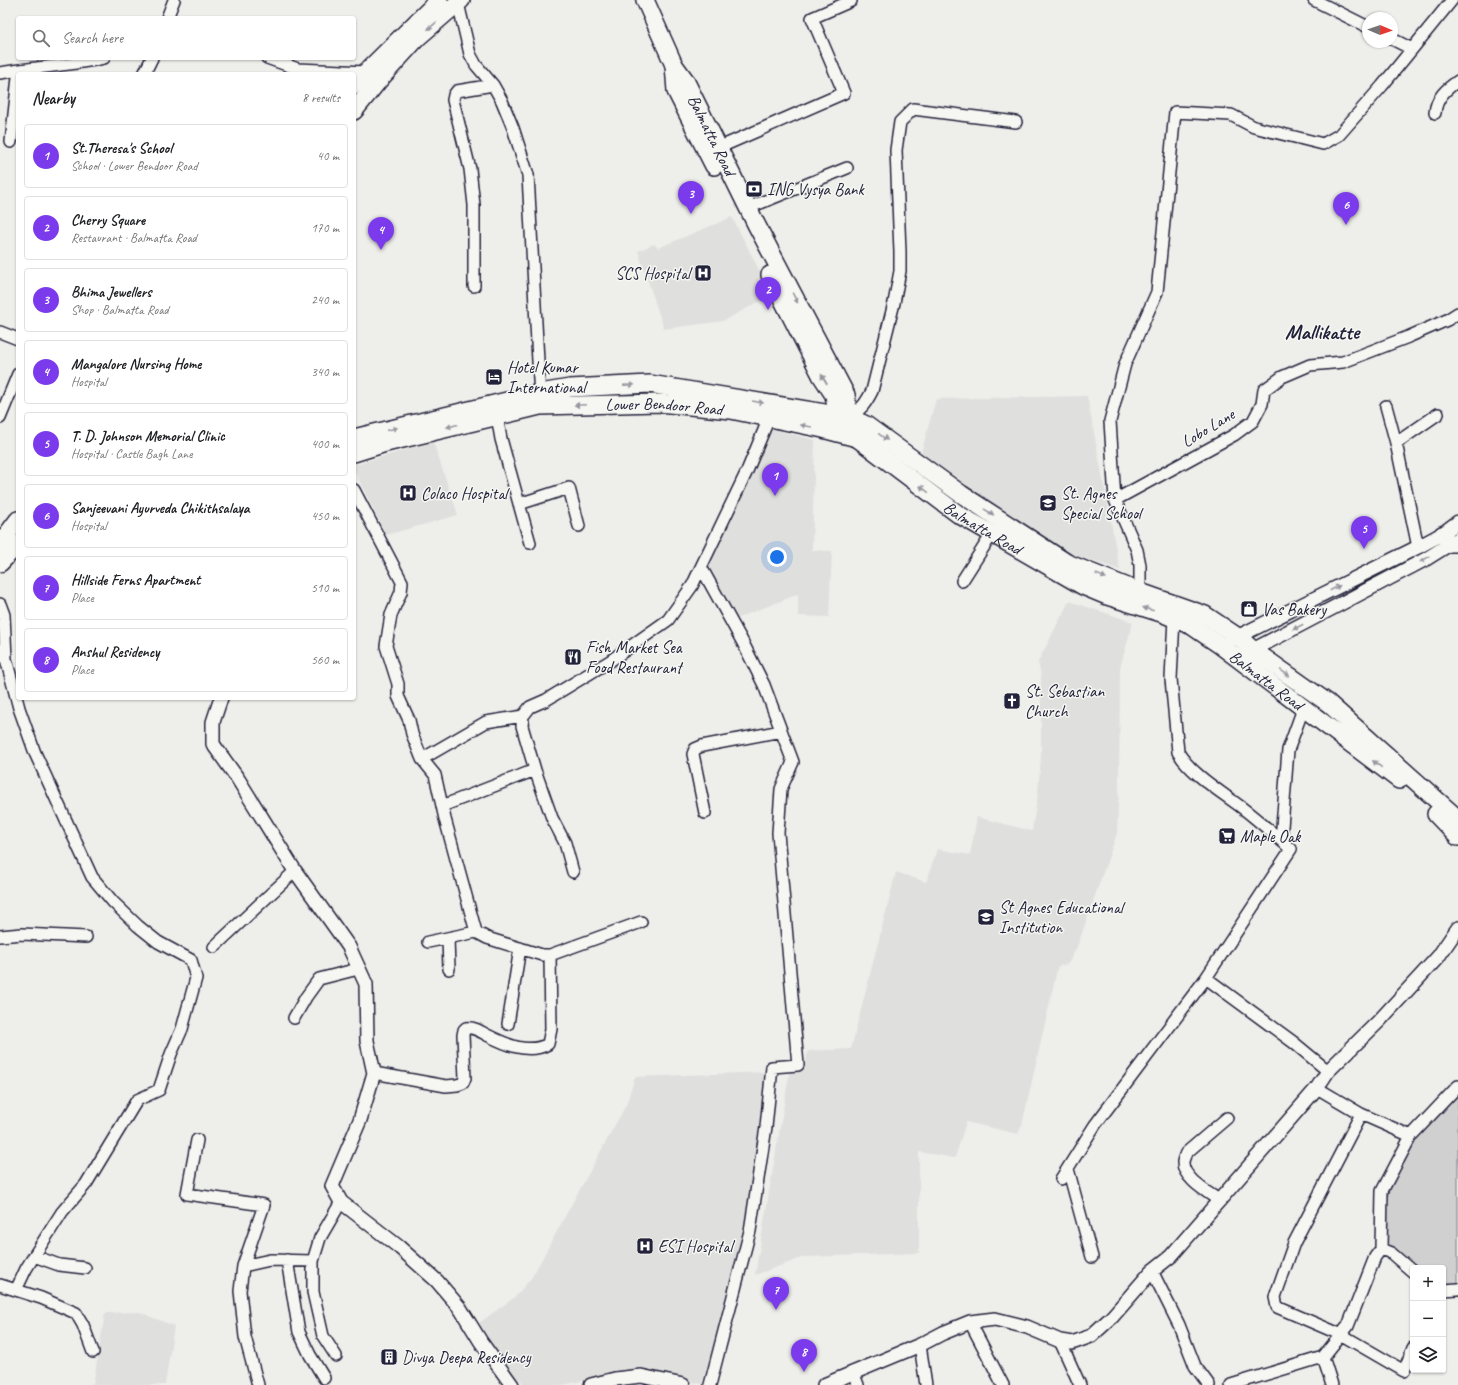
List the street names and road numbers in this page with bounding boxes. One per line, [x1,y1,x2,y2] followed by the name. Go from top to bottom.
[683,91,742,182] street label: Balmatta Road
[605,392,726,420] street label: Lower Bendoor Road
[1178,403,1240,452] street label: Lobo Lane
[939,496,1028,561] street label: Balmatta Road
[1225,645,1310,717] street label: Balmatta Road

